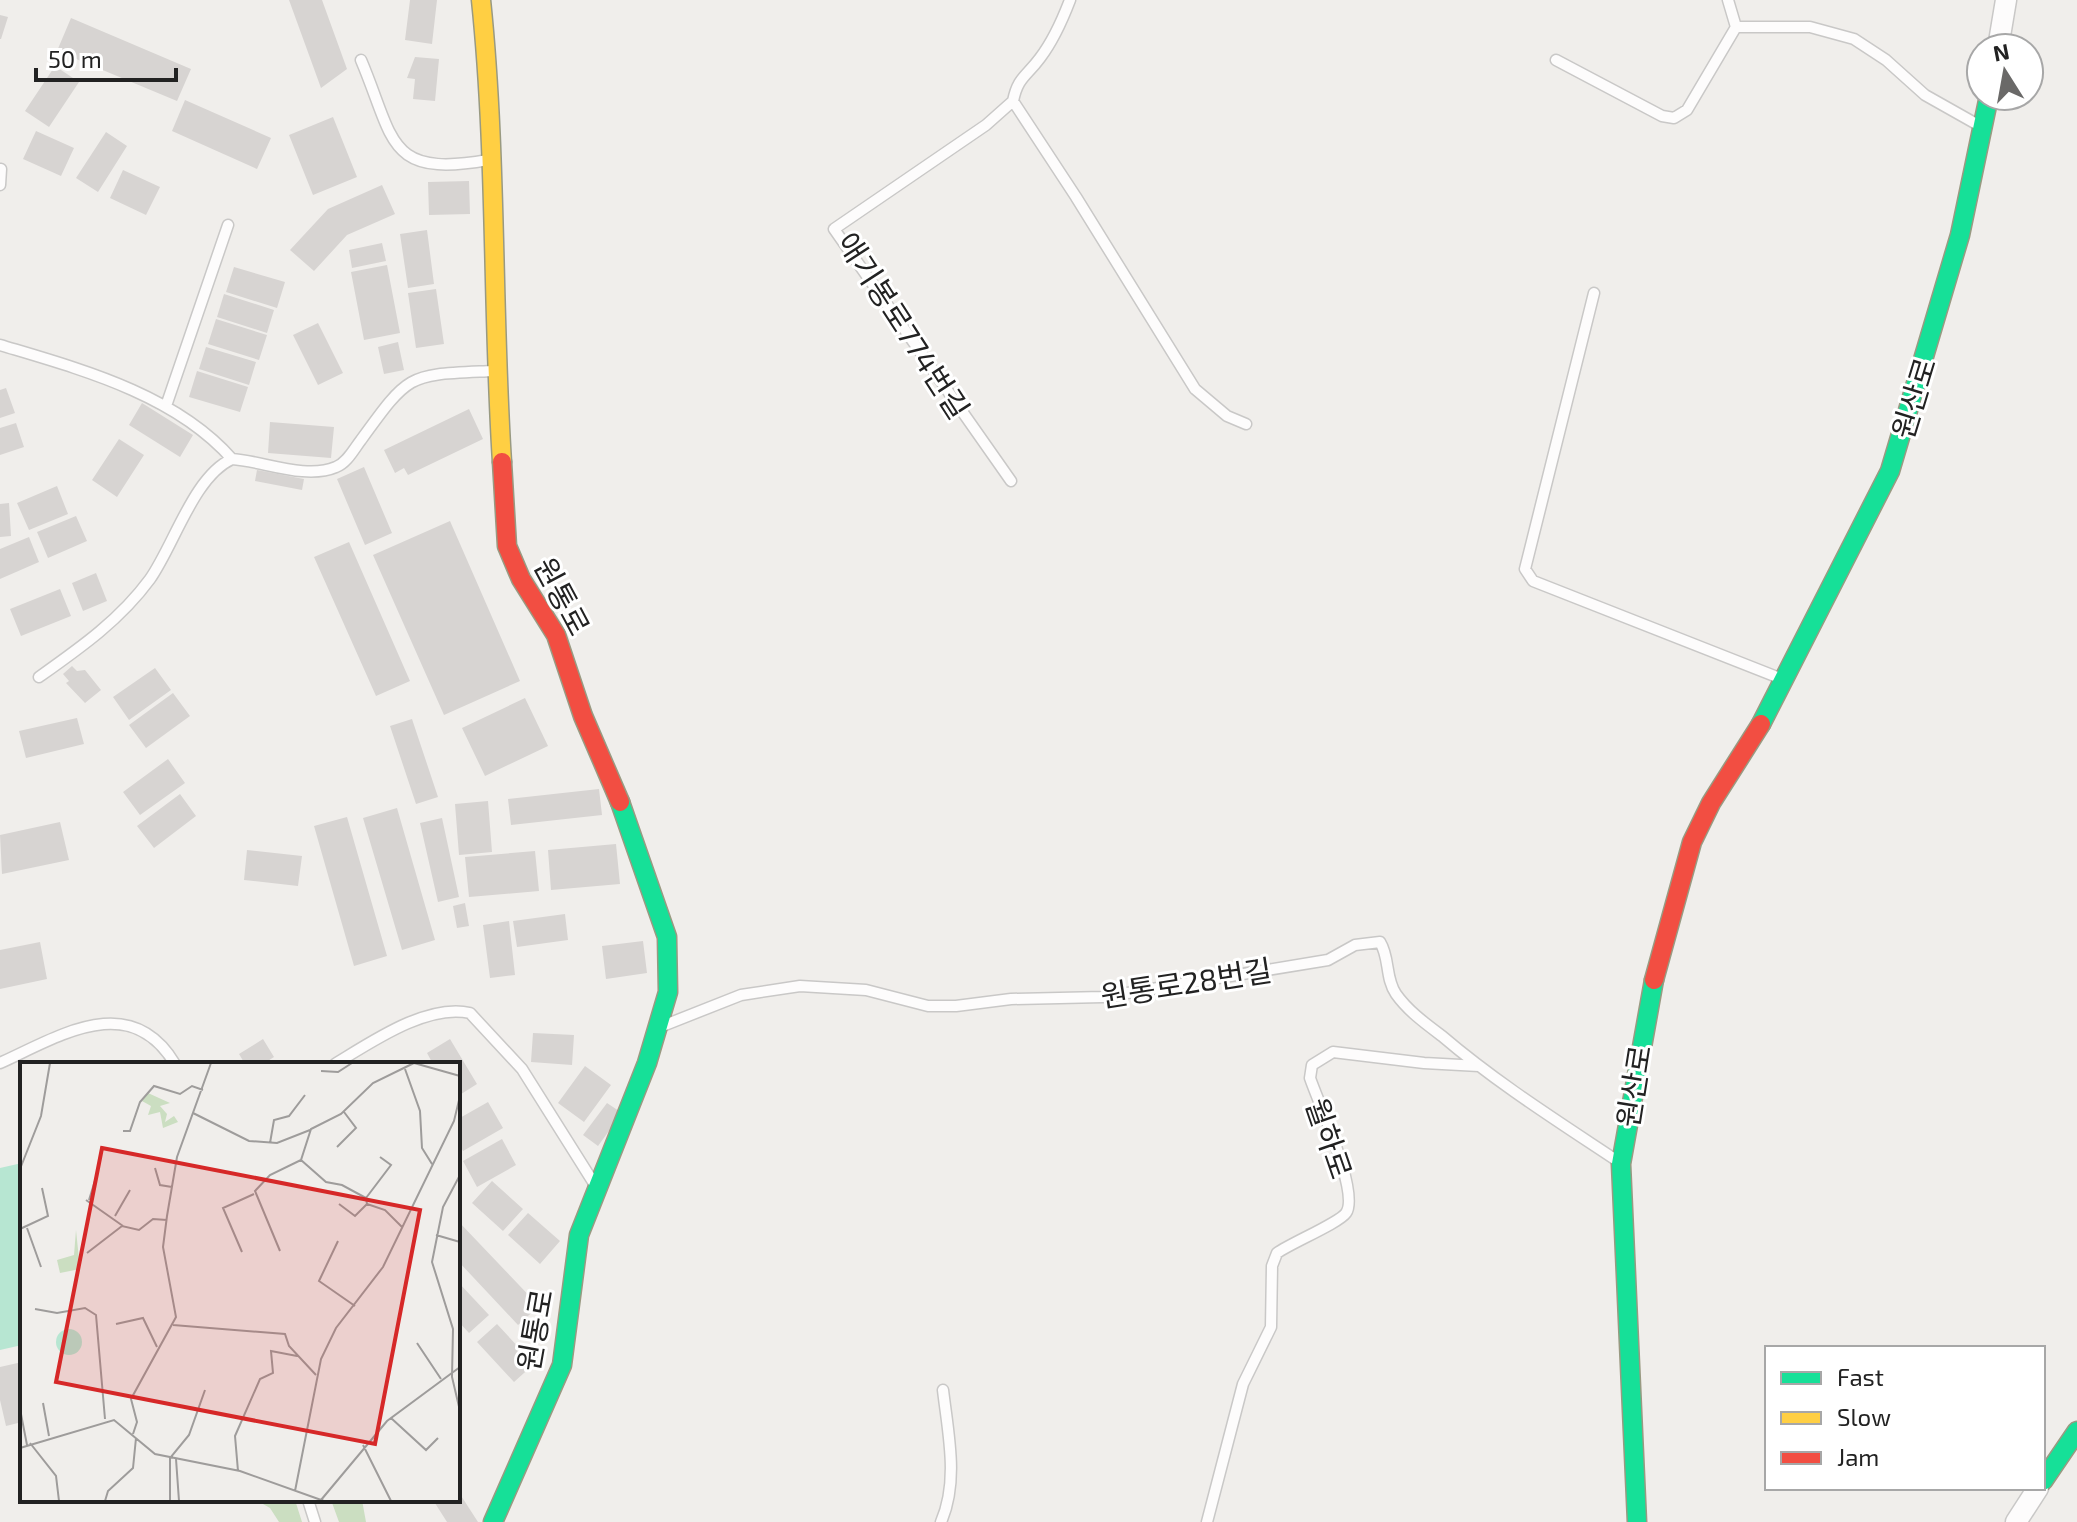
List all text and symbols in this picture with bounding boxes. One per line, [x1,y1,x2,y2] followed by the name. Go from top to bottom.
[36,32,176,82] scale bar
[1965,32,2045,112] north arrow
[1991,37,2011,66] text: N
[48,44,102,73] text: 50 m
[830,225,978,425] street label: 애기봉로774번길
[1884,353,1942,443] street label: 원산로
[528,551,598,641] street label: 원통로
[1098,951,1274,1013] street label: 원통로28번길
[1609,1042,1657,1130] street label: 원산로
[20,1062,460,1502] inset map
[1300,1093,1360,1183] street label: 월하로
[509,1286,559,1374] street label: 원통로
[1765,1346,2045,1490] legend
[1837,1362,1884,1391] text: Fast
[1837,1402,1891,1431] text: Slow
[1837,1442,1879,1471] text: Jam

